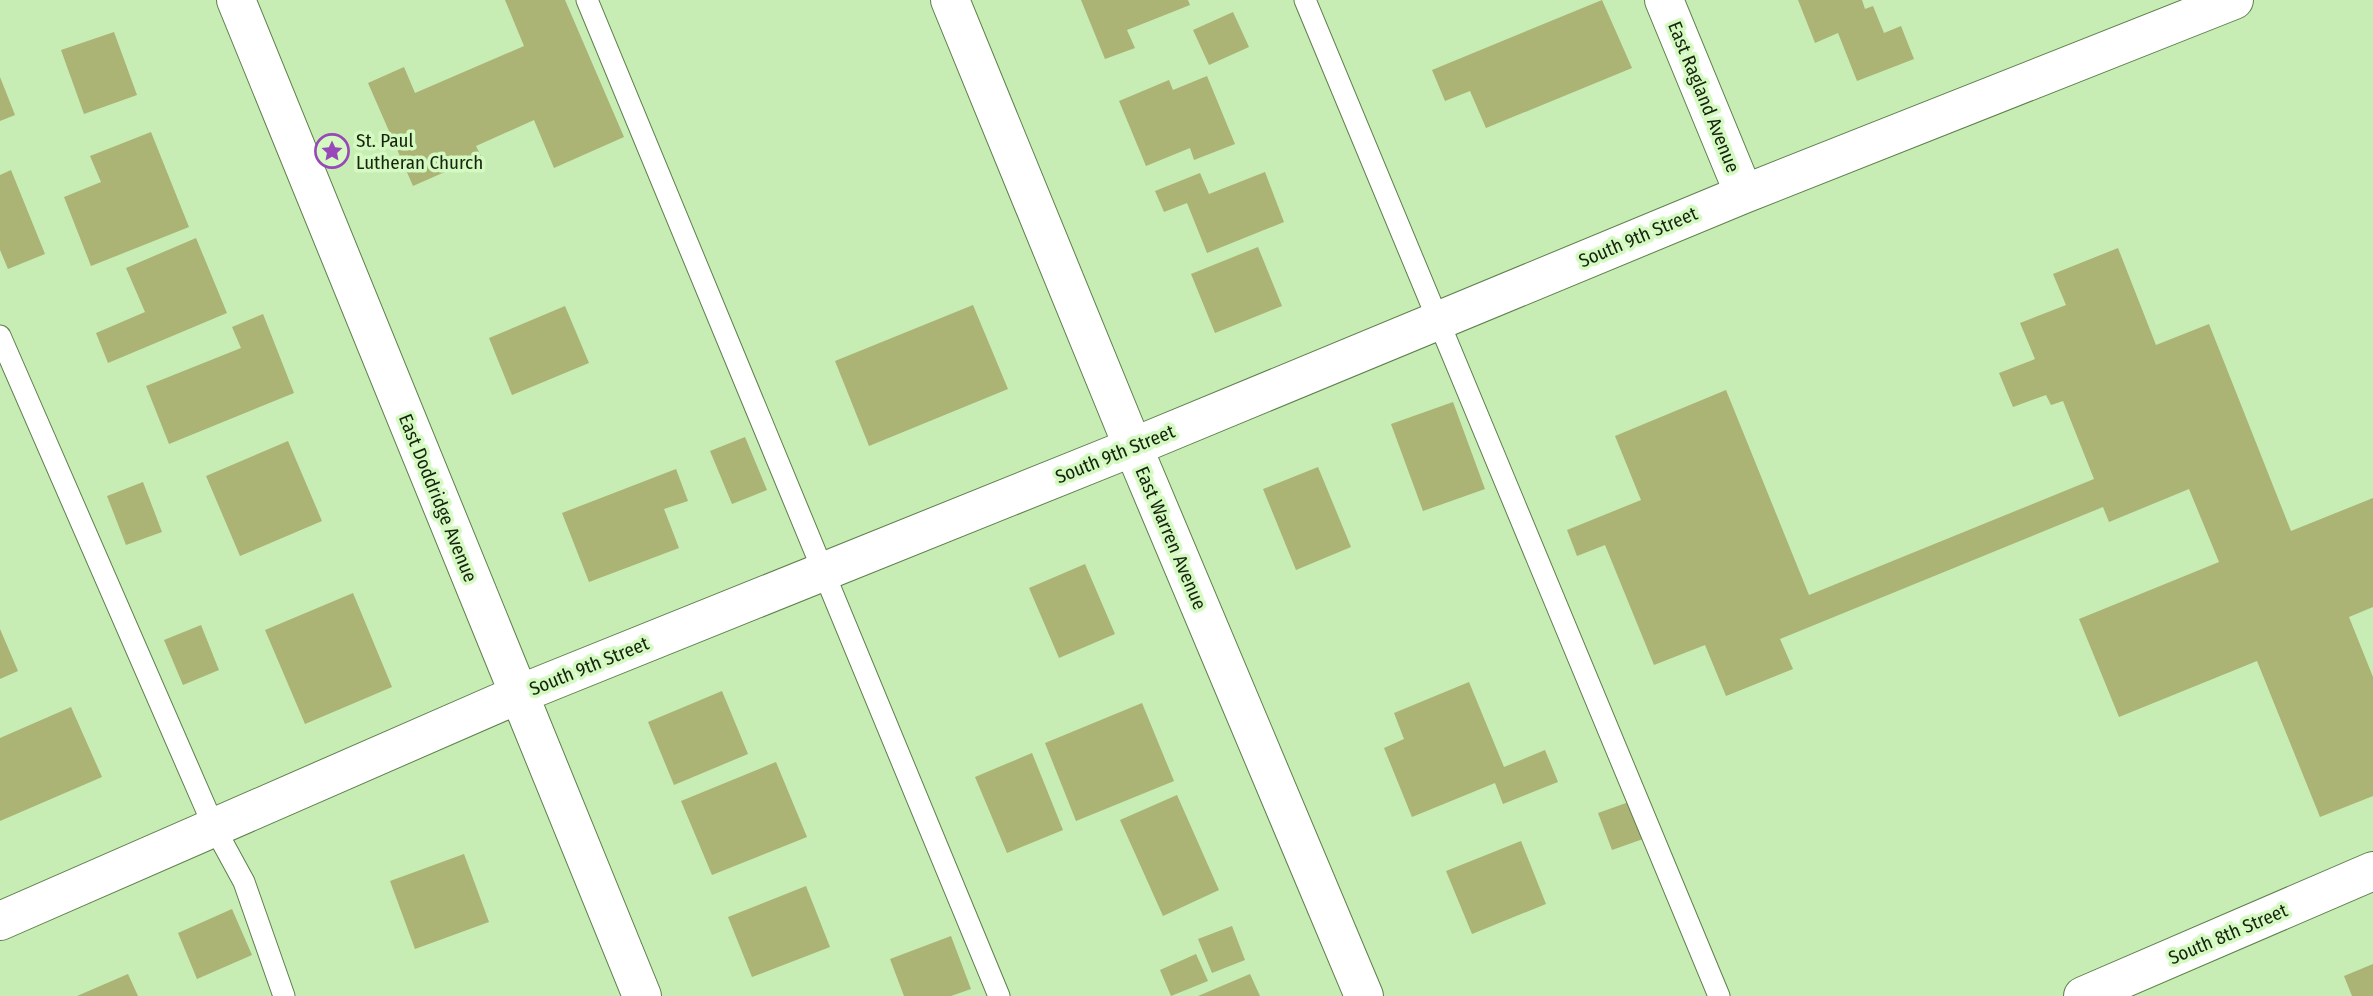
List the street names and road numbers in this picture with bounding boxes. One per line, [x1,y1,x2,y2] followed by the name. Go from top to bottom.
[1663,18,1745,176] street label: East Ragland Avenue
[1575,201,1702,272] street label: South 9th Street
[394,411,482,585] street label: East Doddridge Avenue
[1052,419,1179,488] street label: South 9th Street
[1130,463,1212,613] street label: East Warren Avenue
[526,631,653,700] street label: South 9th Street
[2165,898,2292,969] street label: South 8th Street

